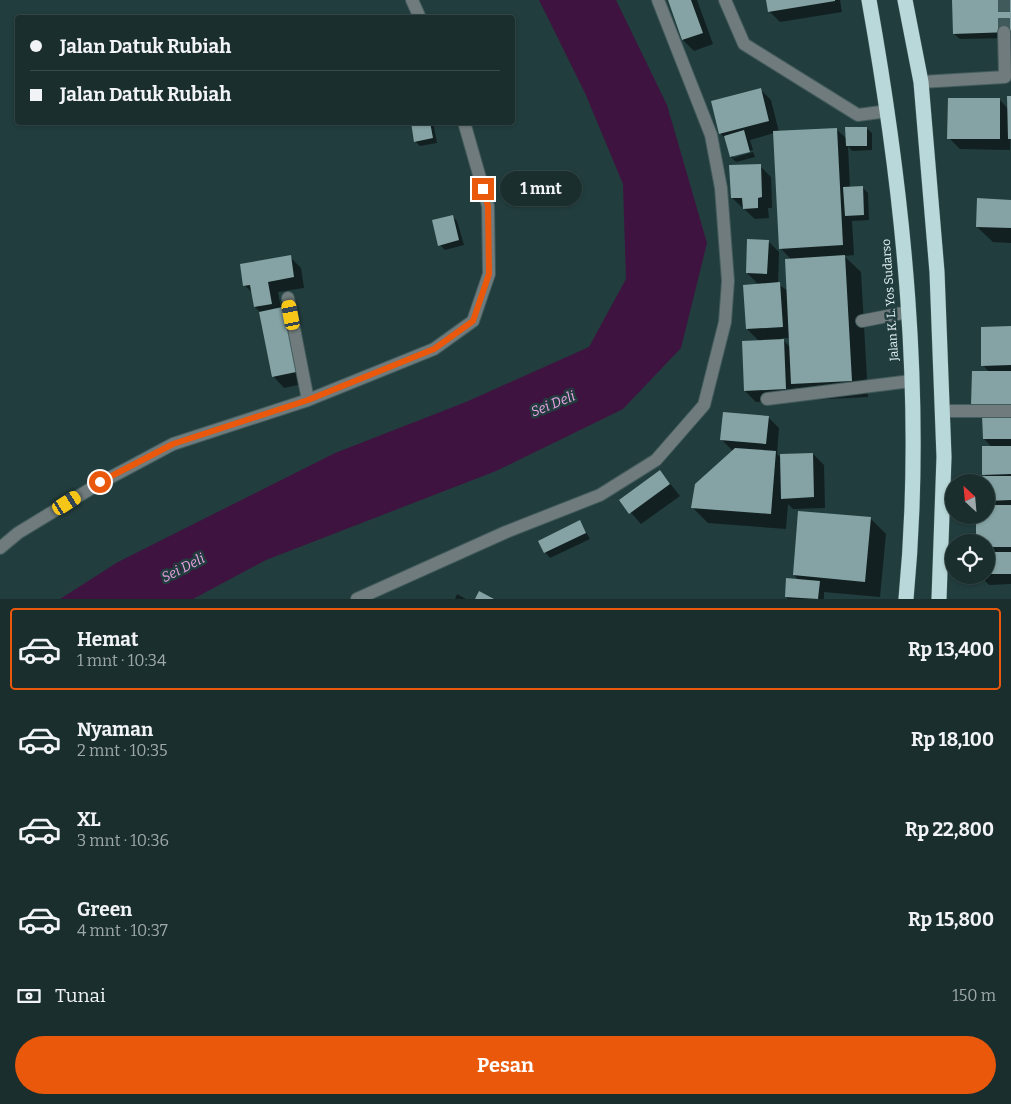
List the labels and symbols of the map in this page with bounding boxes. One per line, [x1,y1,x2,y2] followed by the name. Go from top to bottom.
[500,172,583,206] callout: 1 mnt
[472,178,494,200] route end
[879,238,901,363] street label: Jalan K. L. Yos Sudarso
[280,299,301,331] car
[528,387,578,421] water label: Sei Deli
[89,471,111,493] route start
[945,474,995,524] north arrow
[50,489,83,517] car
[158,550,208,586] water label: Sei Deli

